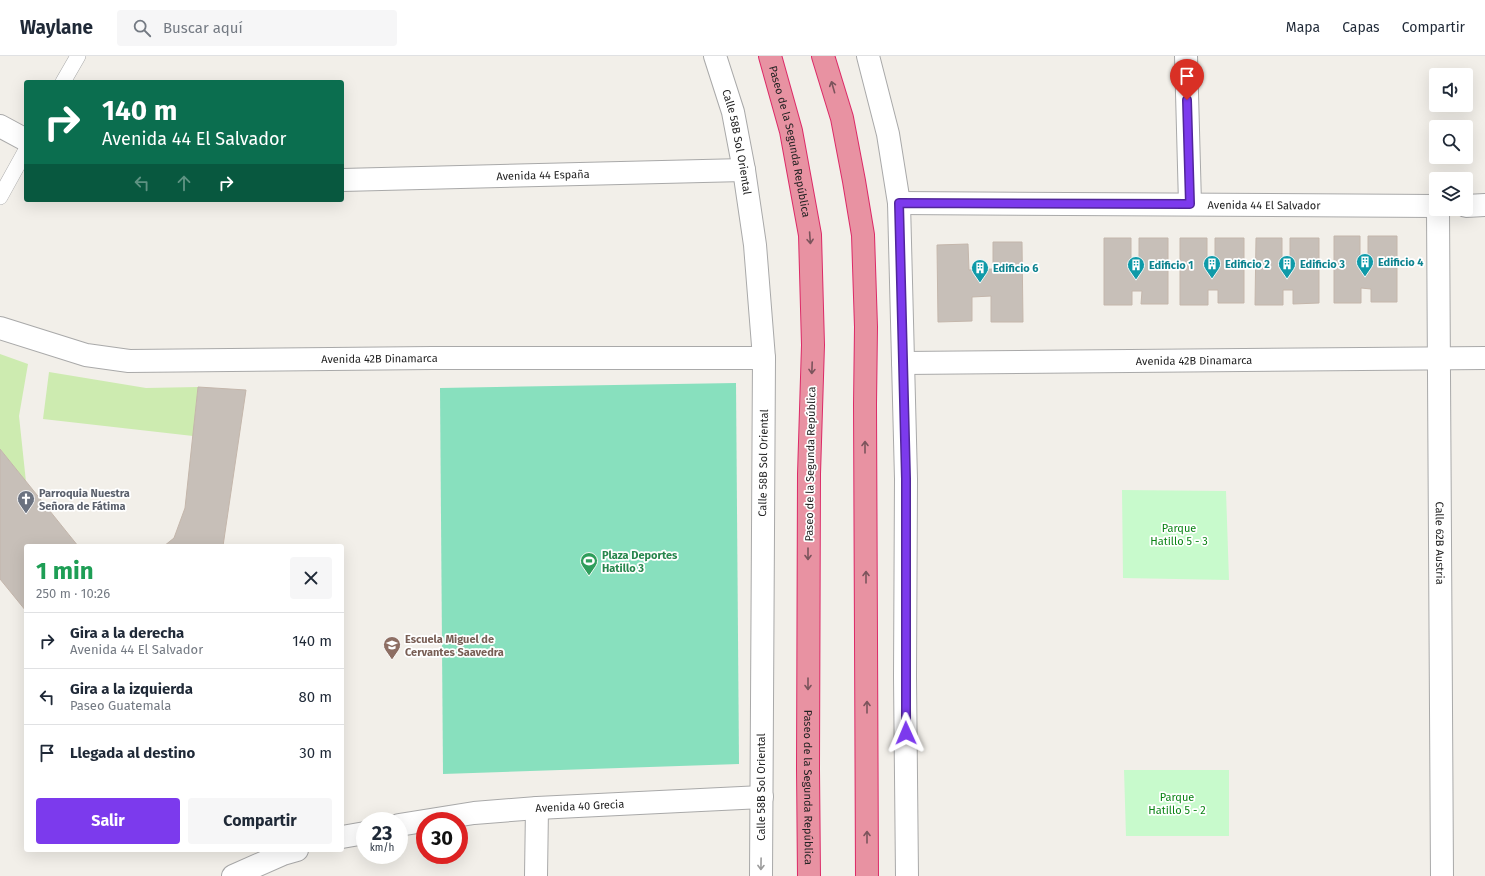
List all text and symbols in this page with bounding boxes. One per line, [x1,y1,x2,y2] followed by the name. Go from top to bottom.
[117,10,397,46] search box
[20,16,93,39] text: Waylane
[131,17,153,39] icon: search
[163,19,243,37] text: Buscar aquí
[1286,19,1320,36] text: Mapa
[1342,19,1380,36] text: Capas
[1402,19,1465,36] text: Compartir
[1170,59,1204,100] pin
[766,64,813,219] street label: Paseo de la Segunda República
[1176,65,1198,87] icon: arrive
[1429,68,1473,216] map controls
[1429,68,1473,112] button: sound
[829,81,836,94] one-way arrow
[719,88,754,196] street label: Calle 58B Sol Oriental
[102,94,178,127] text: 140 m
[36,96,88,148] icon: right
[1429,120,1473,164] button: search
[102,128,286,150] text: Avenida 44 El Salvador
[496,168,590,183] street label: Avenida 44 España
[131,172,153,194] icon: left
[173,172,195,194] icon: ahead
[215,172,237,194] icon: right
[1429,172,1473,216] button: layers
[1208,199,1321,212] street label: Avenida 44 El Salvador
[806,231,813,244] one-way arrow
[1355,252,1375,277] building icon: Edificio 4
[1202,254,1222,279] building icon: Edificio 2
[1277,254,1297,279] building icon: Edificio 3
[1126,255,1146,280] building icon: Edificio 1
[1378,256,1423,269] place label: Edificio 4
[970,258,990,283] building icon: Edificio 6
[1225,258,1270,271] place label: Edificio 2
[1300,258,1345,271] place label: Edificio 3
[1149,259,1193,272] place label: Edificio 1
[993,262,1038,275] place label: Edificio 6
[321,352,438,366] street label: Avenida 42B Dinamarca
[1136,354,1252,368] street label: Avenida 42B Dinamarca
[809,361,816,374] one-way arrow
[803,386,818,542] street label: Paseo de la Segunda República
[756,409,771,517] street label: Calle 58B Sol Oriental
[861,441,869,454] one-way arrow
[39,487,130,513] place label: Parroquia Nuestra Señora de Fátima
[16,489,36,514] church icon: Parroquia Nuestra Señora de Fátima
[1433,501,1446,585] street label: Calle 62B Austria
[1150,522,1208,548] park label: Parque Hatillo 5 - 3
[804,547,812,560] one-way arrow
[602,549,678,575] place label: Plaza Deportes Hatillo 3
[579,551,599,576] sports icon: Plaza Deportes Hatillo 3
[36,557,94,585] text: 1 min
[290,557,332,599] button: close
[862,571,870,584] one-way arrow
[36,586,110,601] text: 250 m · 10:26
[70,624,184,642] text: Gira a la derecha
[36,630,58,652] icon: right
[292,632,332,650] text: 140 m
[405,633,504,659] place label: Escuela Miguel de Cervantes Saavedra
[382,635,402,660] school or university icon: Escuela Miguel de Cervantes Saavedra
[70,642,203,657] text: Avenida 44 El Salvador
[804,677,812,690] one-way arrow
[70,680,193,698] text: Gira a la izquierda
[36,686,58,708] icon: left
[299,688,332,706] text: 80 m
[70,698,171,713] text: Paseo Guatemala
[863,701,870,714] one-way arrow
[801,710,815,865] street label: Paseo de la Segunda República
[885,712,927,754] position arrow
[755,733,768,841] street label: Calle 58B Sol Oriental
[36,742,58,764] icon: arrive
[70,744,195,762] text: Llegada al destino
[299,744,332,762] text: 30 m
[1148,791,1206,817] park label: Parque Hatillo 5 - 2
[36,798,180,844] button: Salir
[188,798,332,844] button: Compartir
[535,798,625,815] street label: Avenida 40 Grecia
[416,812,468,864] speed limit sign: 30
[372,821,392,845] text: 23
[863,831,871,844] one-way arrow
[370,842,394,854] text: km/h
[757,857,765,870] one-way arrow

